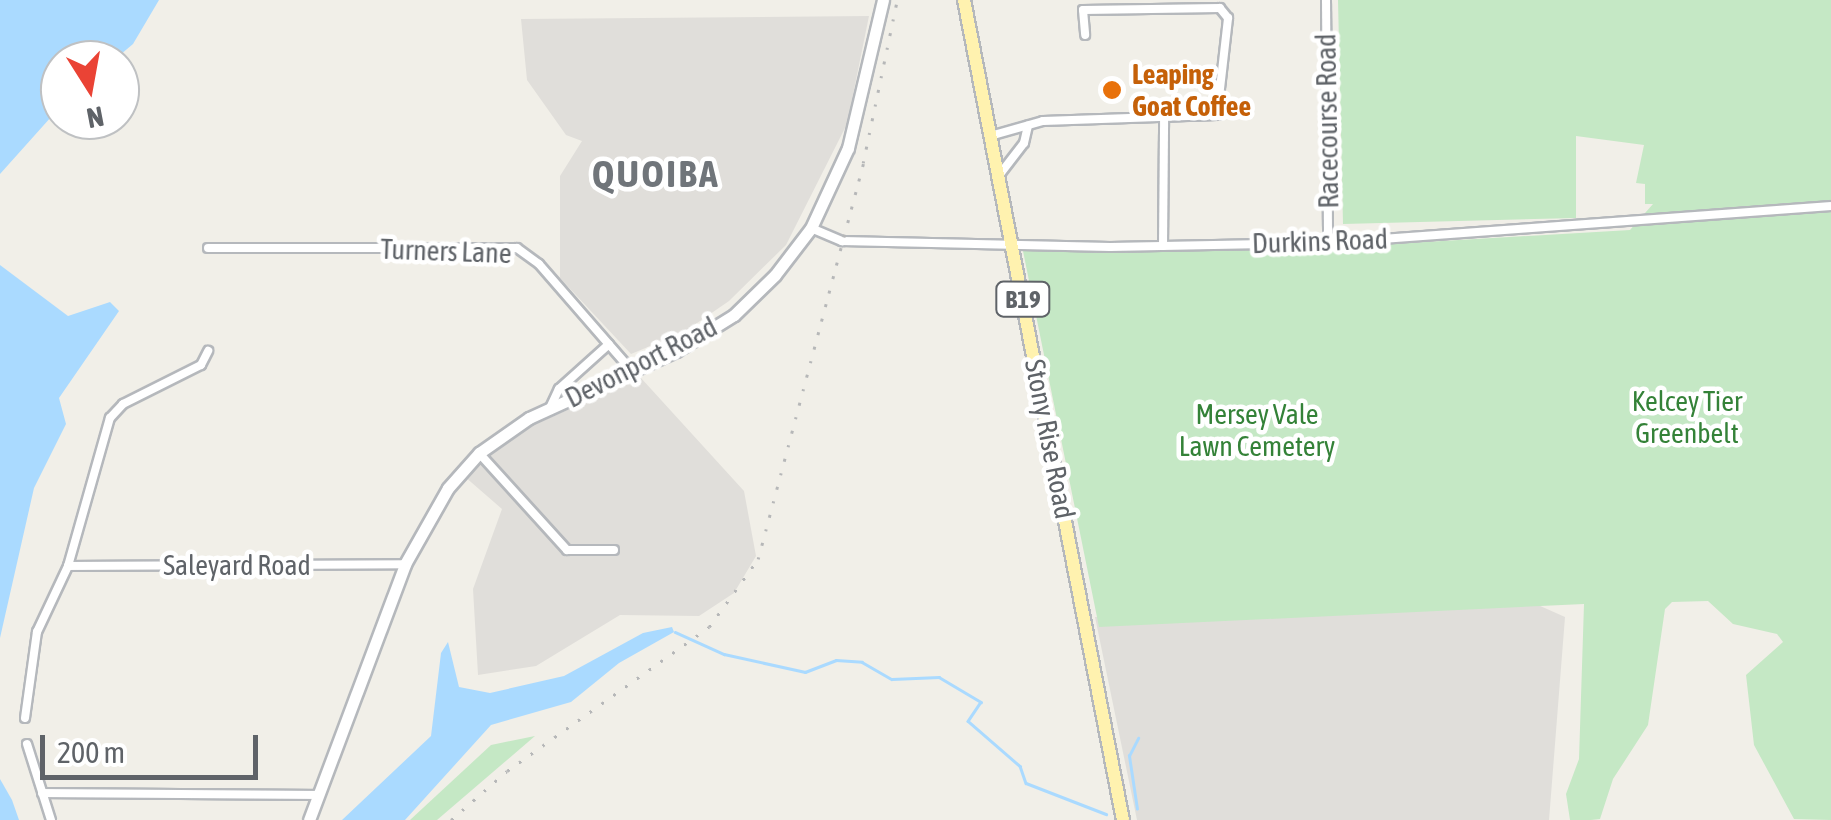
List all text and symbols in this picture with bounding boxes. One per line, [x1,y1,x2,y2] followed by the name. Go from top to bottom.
[1309,33,1345,209] street label: Racecourse Road
[40,40,140,140] north arrow
[1132,57,1251,123] place label: Leaping Goat Coffee
[1101,79,1123,101] marker: Leaping Goat Coffee
[84,100,107,135] text: N
[592,151,720,197] district label: QUOIBA
[1251,222,1389,260] street label: Durkins Road
[380,232,512,270] street label: Turners Lane
[993,279,1053,319] road number: B19
[559,309,723,415] street label: Devonport Road
[1018,356,1082,522] street label: Stony Rise Road
[1632,384,1742,450] park label: Kelcey Tier Greenbelt
[1179,397,1335,463] park label: Mersey Vale Lawn Cemetery
[163,548,311,582] street label: Saleyard Road
[45,715,262,777] scale bar
[57,735,125,769] text: 200 m

